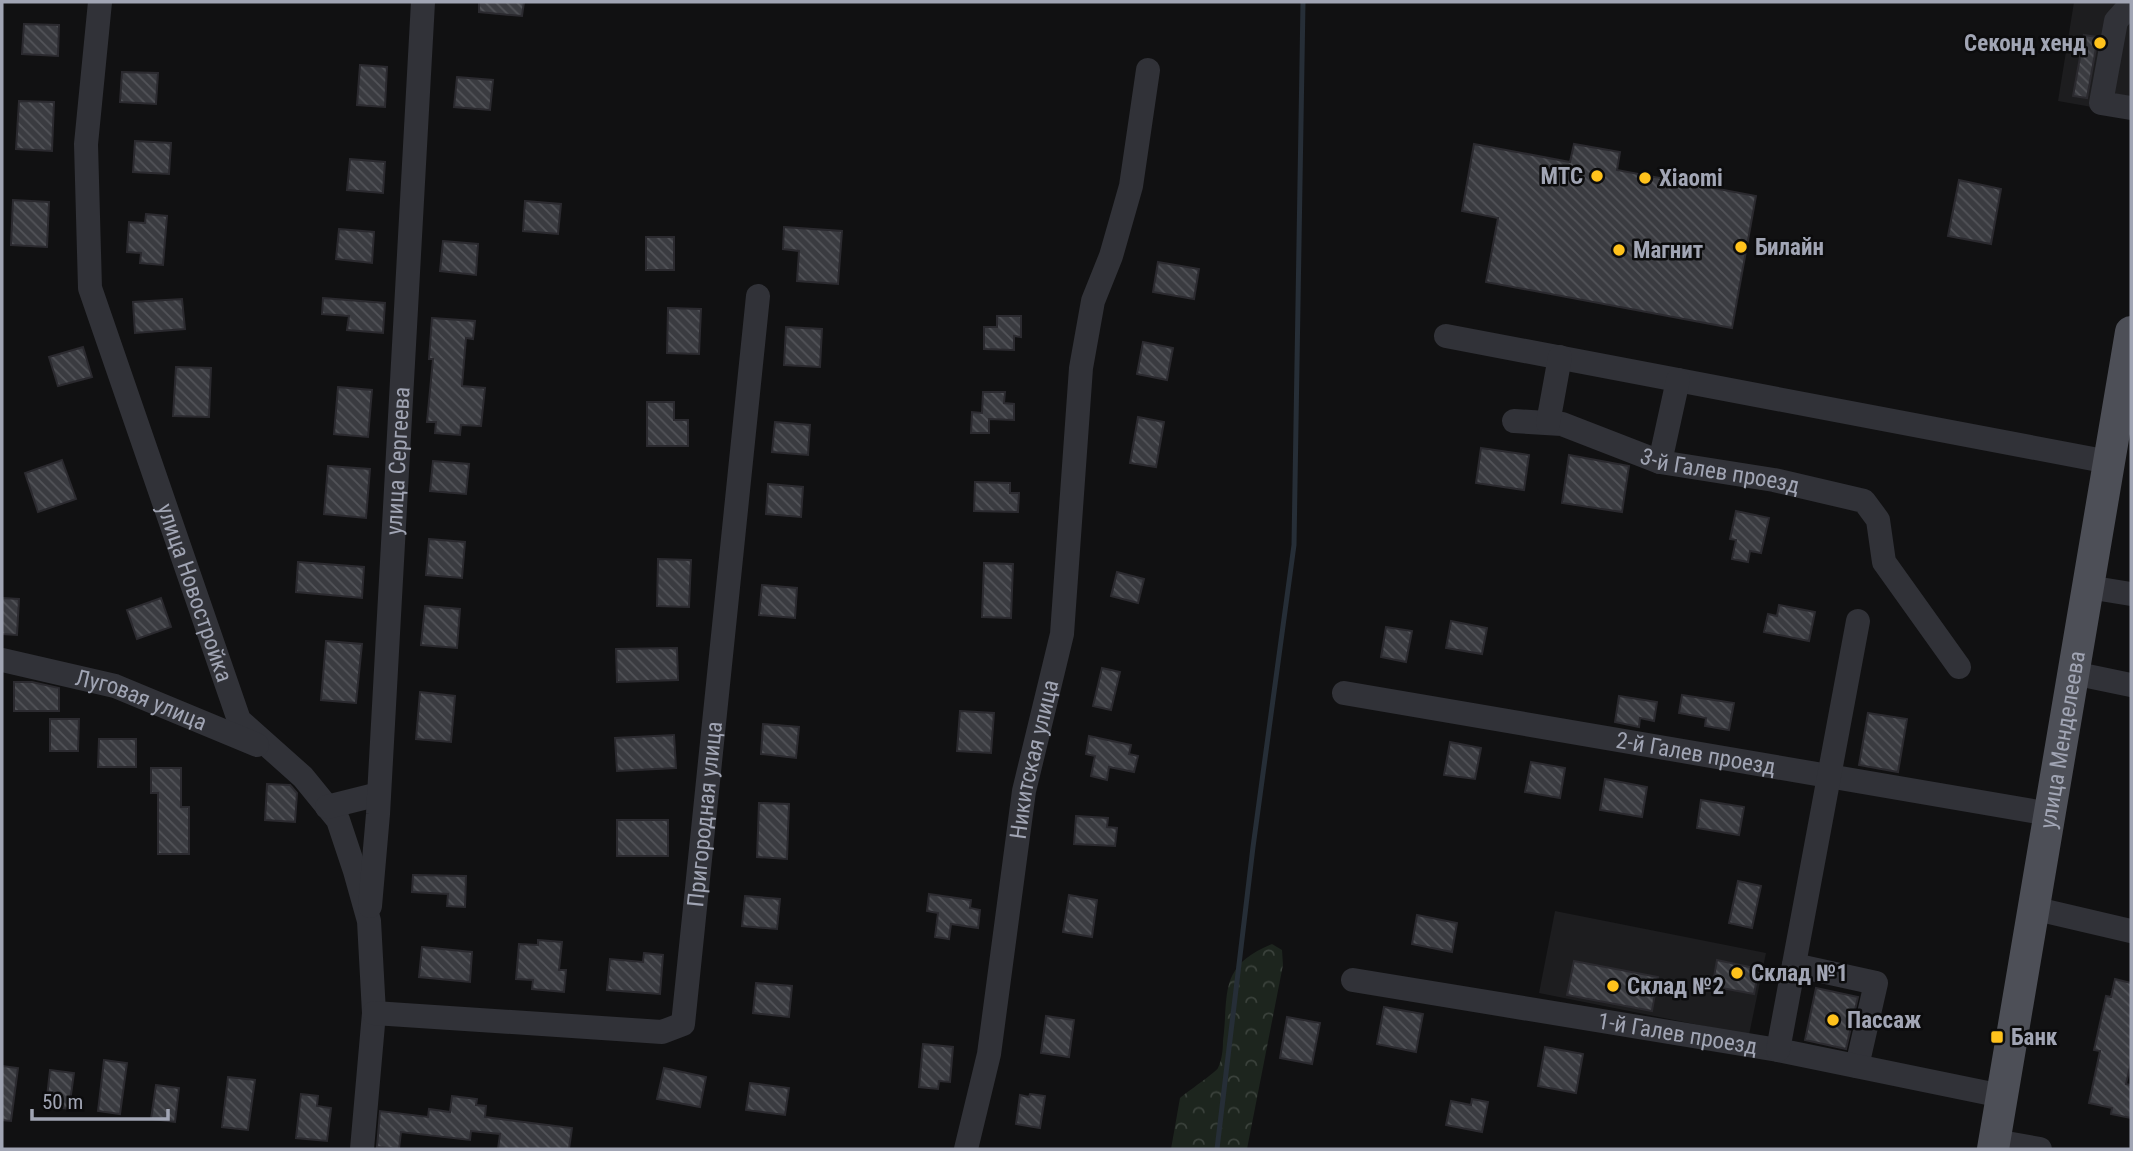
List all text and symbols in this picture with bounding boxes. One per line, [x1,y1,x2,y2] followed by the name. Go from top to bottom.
[1964,30,2086,57] place label: Секонд хенд
[2092,35,2108,51] marker: Секонд хенд
[1541,163,1583,190] place label: МТС
[1659,165,1723,192] place label: Xiaomi
[1589,168,1605,184] marker: МТС
[1637,170,1653,186] marker: Xiaomi
[1755,234,1824,261] place label: Билайн
[1633,237,1703,264] place label: Магнит
[1733,239,1749,255] marker: Билайн
[1611,242,1627,258] marker: Магнит
[380,386,416,536] street label: улица Сергеева
[1636,443,1802,500] street label: 3-й Галев проезд
[151,500,238,686] street label: улица Новостройка
[2034,649,2091,831] street label: улица Менделеева
[73,664,211,737] street label: Луговая улица
[1005,677,1064,841] street label: Никитская улица
[682,720,728,908] street label: Пригородная улица
[1614,727,1778,781] street label: 2-й Галев проезд
[1751,960,1848,987] place label: Склад №1
[1729,965,1745,981] marker: Склад №1
[1627,973,1724,1000] place label: Склад №2
[1605,978,1621,994] marker: Склад №2
[1847,1007,1921,1034] place label: Пассаж
[1596,1008,1759,1060] street label: 1-й Галев проезд
[1825,1012,1841,1028] marker: Пассаж
[2011,1024,2058,1051] place label: Банк
[1989,1029,2005,1045] marker: Банк
[32,1078,168,1122] scale bar
[42,1090,83,1114] text: 50 m

